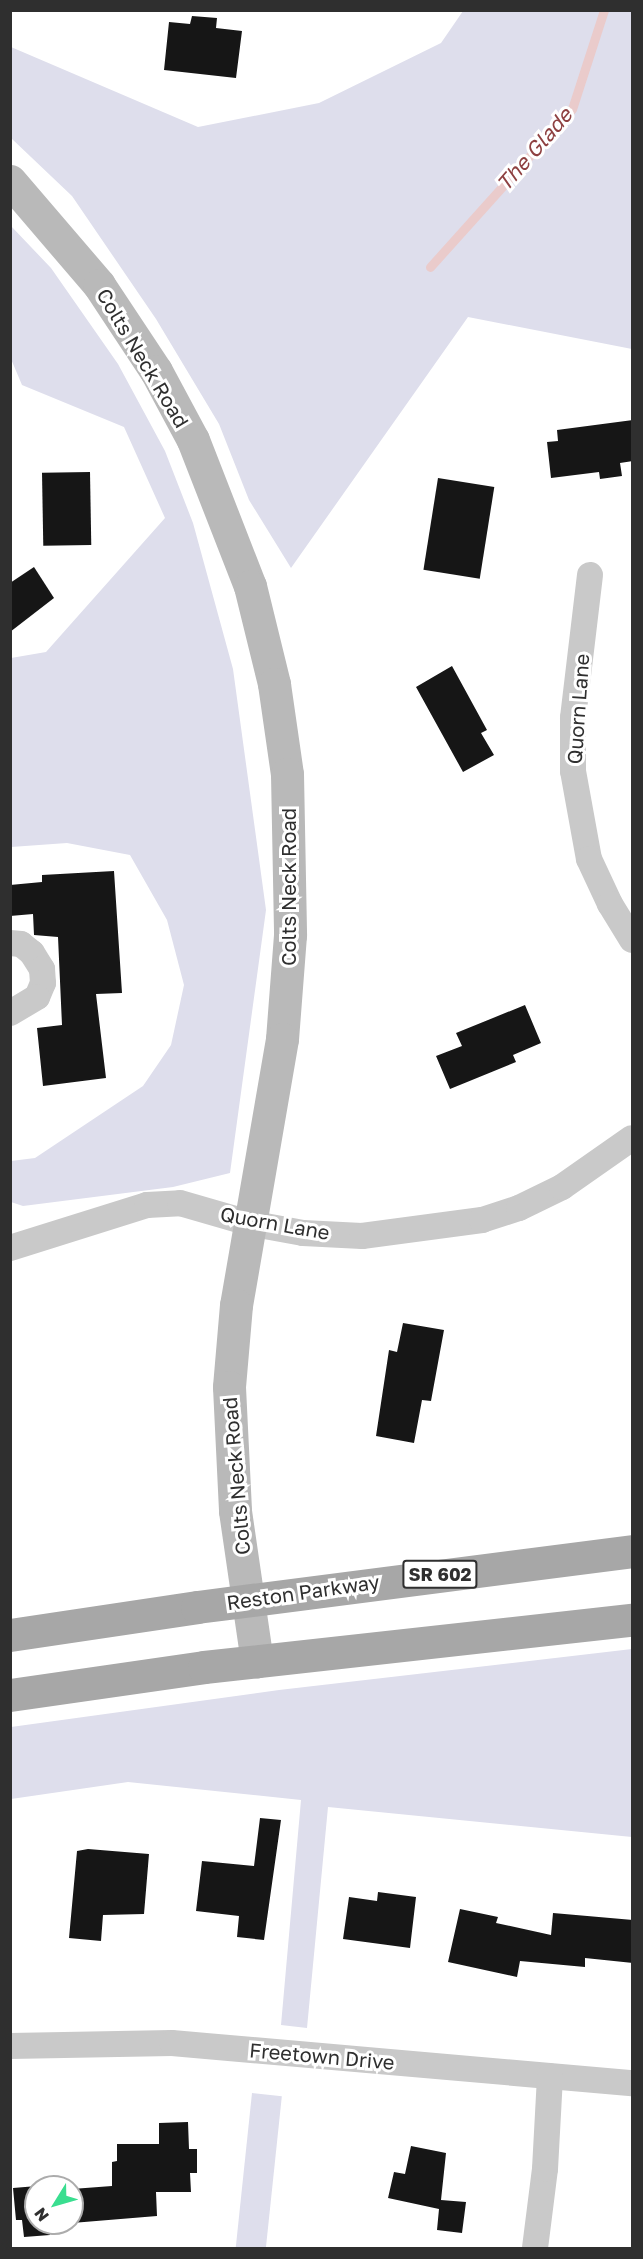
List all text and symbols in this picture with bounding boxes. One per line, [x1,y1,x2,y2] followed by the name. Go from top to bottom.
[491,102,577,196] water label: The Glade
[92,284,194,432] street label: Colts Neck Road
[562,653,594,765] street label: Quorn Lane
[276,808,300,966] street label: Colts Neck Road
[218,1202,332,1244] street label: Quorn Lane
[217,1396,255,1556] street label: Colts Neck Road
[401,1559,479,1589] road number: SR 602
[225,1569,381,1615] street label: Reston Parkway
[248,2038,396,2074] street label: Freetown Drive
[24,2175,84,2235] north arrow
[30,2204,53,2226] text: N

